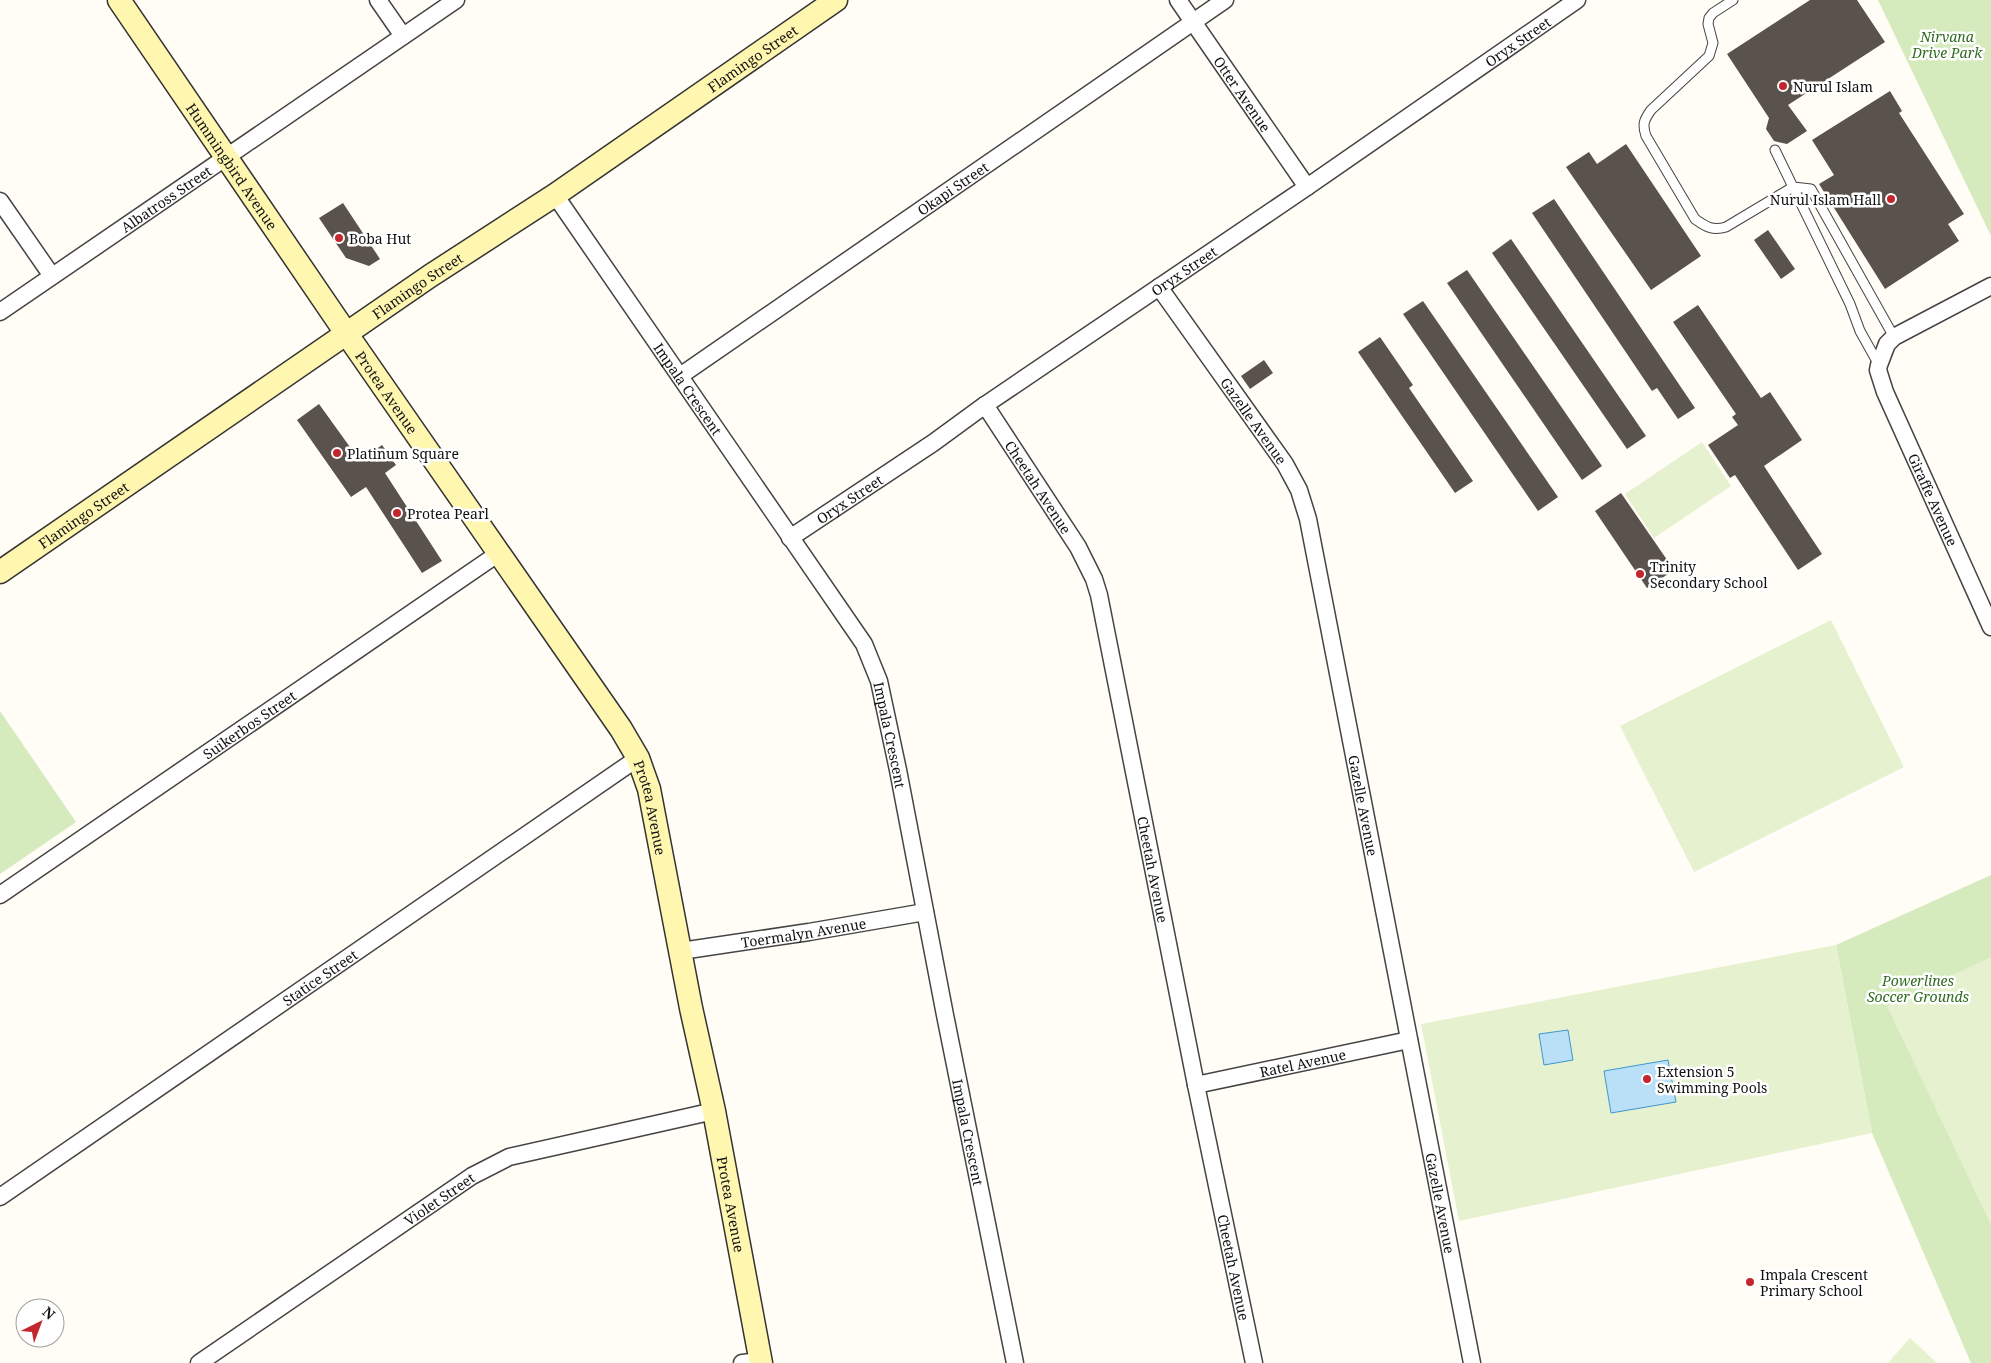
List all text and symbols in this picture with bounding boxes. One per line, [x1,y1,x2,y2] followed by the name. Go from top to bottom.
[1481,12,1554,71] street label: Oryx Street
[703,20,801,96] street label: Flamingo Street
[1911,27,1983,62] park label: Nirvana Drive Park
[1210,52,1276,135] street label: Otter Avenue
[1793,77,1873,96] place label: Nurul Islam
[1777,80,1789,92] marker: Nurul Islam
[182,99,282,233] street label: Hummingbird Avenue
[913,157,992,219] street label: Okapi Street
[117,161,215,236] street label: Albatross Street
[1770,190,1882,209] place label: Nurul Islam Hall
[1885,193,1897,205] marker: Nurul Islam Hall
[349,229,411,248] place label: Boba Hut
[333,232,345,244] marker: Boba Hut
[1147,241,1220,300] street label: Oryx Street
[368,248,466,323] street label: Flamingo Street
[650,339,727,439] street label: Impala Crescent
[352,347,423,437] street label: Protea Avenue
[1217,373,1292,468] street label: Gazelle Avenue
[1001,437,1076,537] street label: Cheetah Avenue
[347,444,459,463] place label: Platinum Square
[331,447,343,459] marker: Platinum Square
[1904,450,1963,549] street label: Giraffe Avenue
[812,470,886,528] street label: Oryx Street
[34,477,132,553] street label: Flamingo Street
[407,504,489,523] place label: Protea Pearl
[391,507,403,519] marker: Protea Pearl
[1650,557,1768,592] place label: Trinity Secondary School
[1634,568,1646,580] marker: Trinity Secondary School
[870,680,911,790] street label: Impala Crescent
[199,686,299,763] street label: Suikerbos Street
[1345,753,1383,858] street label: Gazelle Avenue
[630,757,671,857] street label: Protea Avenue
[1134,815,1173,924] street label: Cheetah Avenue
[740,913,867,951] street label: Toermalyn Avenue
[278,945,361,1010] street label: Statice Street
[1867,971,1970,1006] park label: Powerlines Soccer Grounds
[1258,1044,1347,1081] street label: Ratel Avenue
[1657,1062,1767,1097] place label: Extension 5 Swimming Pools
[1641,1073,1653,1085] marker: Extension 5 Swimming Pools
[949,1077,989,1187] street label: Impala Crescent
[1422,1151,1460,1255] street label: Gazelle Avenue
[713,1155,750,1254] street label: Protea Avenue
[400,1168,478,1229] street label: Violet Street
[1214,1213,1254,1322] street label: Cheetah Avenue
[1760,1265,1868,1300] place label: Impala Crescent Primary School
[1744,1276,1756,1288] marker: Impala Crescent Primary School
[15,1298,65,1348] north arrow
[39,1302,59,1324] text: N

